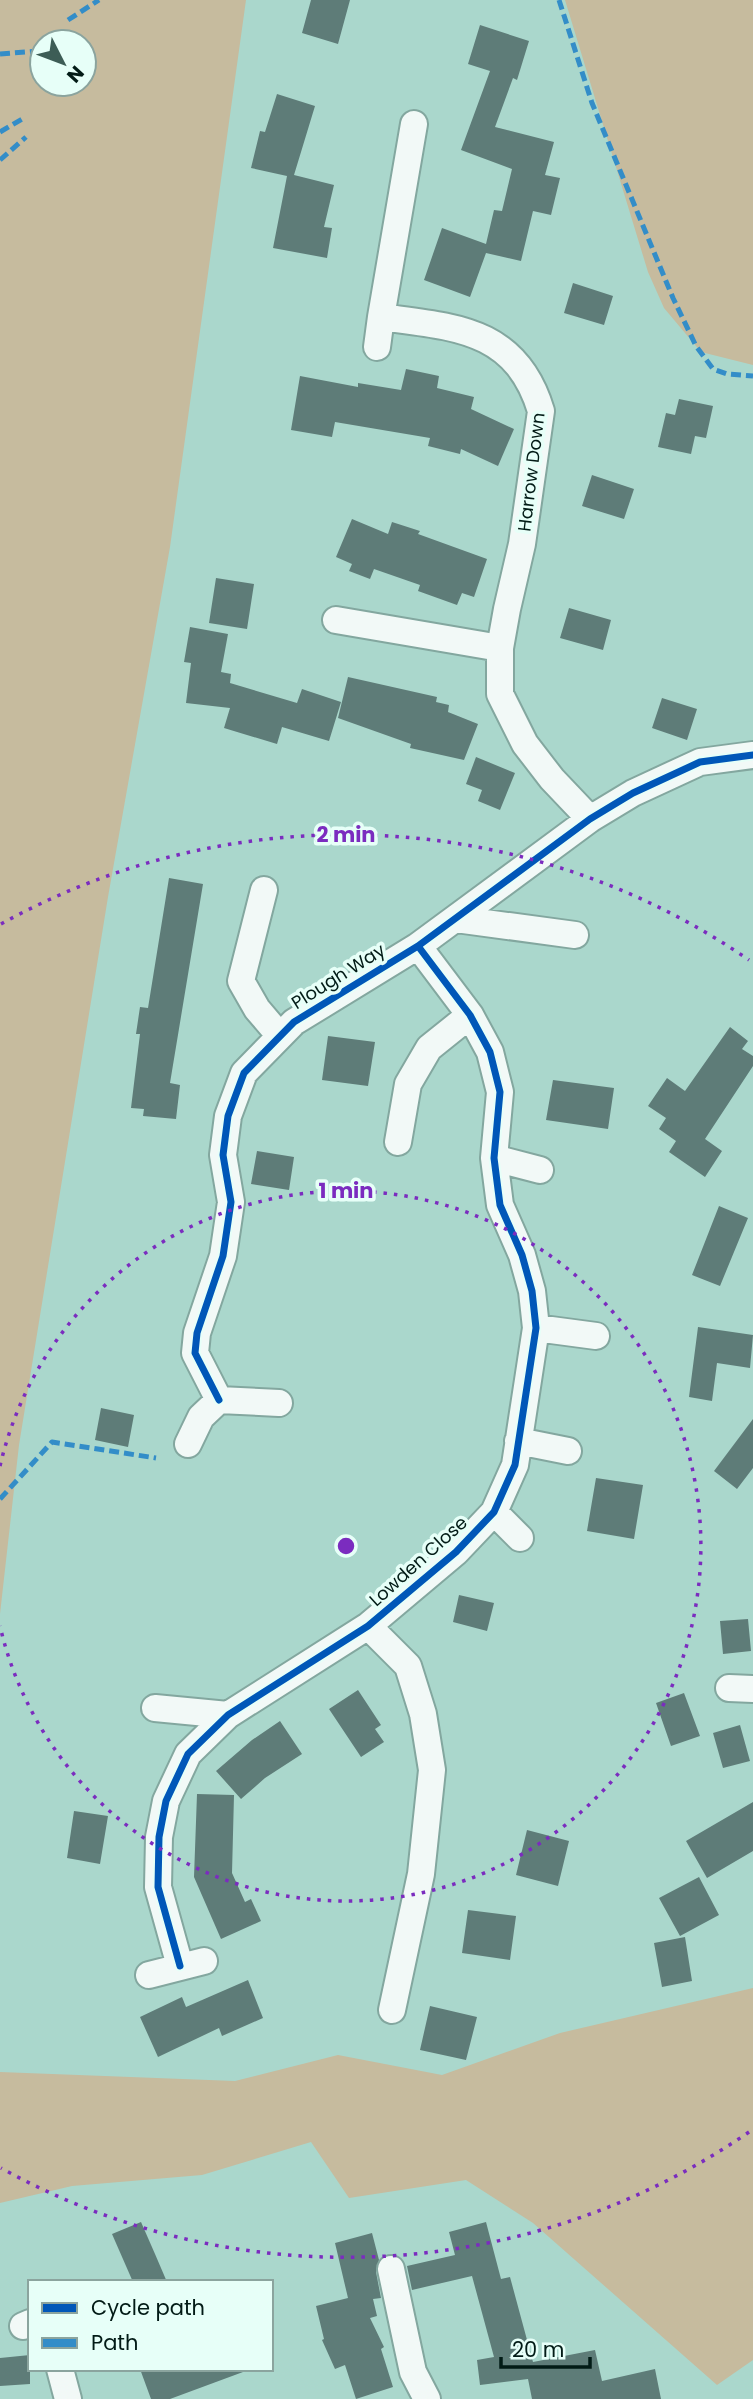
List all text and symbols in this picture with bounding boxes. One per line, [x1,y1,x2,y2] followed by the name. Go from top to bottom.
[28,28,98,98] north arrow
[60,60,90,88] text: N
[511,411,551,533] street label: Harrow Down
[316,820,376,849] text: 2 min
[286,937,390,1015] street label: Plough Way
[319,1176,373,1205] text: 1 min
[364,1510,472,1612] street label: Lowden Close
[334,1534,358,1558] centre of rings
[28,2280,273,2371] legend
[91,2293,205,2322] text: Cycle path
[501,2326,590,2370] scale bar
[91,2328,138,2357] text: Path
[512,2335,565,2364] text: 20 m

